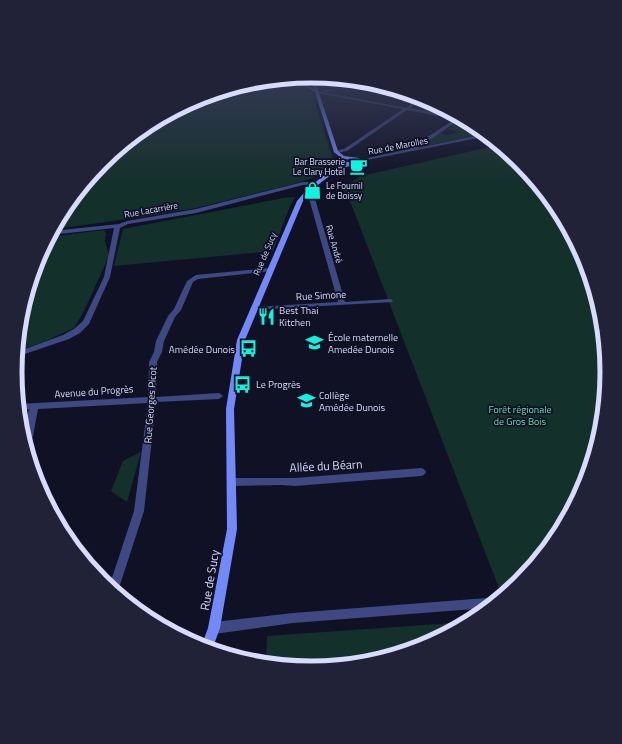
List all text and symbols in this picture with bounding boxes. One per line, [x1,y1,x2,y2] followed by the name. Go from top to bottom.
[367,133,429,158] street label: Rue de Marolles
[293,155,345,178] place label: Bar Brasserie Le Clary Hotel
[348,157,368,177] cafe icon: Bar Brasserie Le Clary Hotel
[326,179,363,202] place label: Le Fournil de Boissy
[303,181,323,201] shop icon: Le Fournil de Boissy
[123,198,179,221] street label: Rue Lacarrière
[323,223,346,265] street label: Rue André
[250,229,280,278] street label: Rue de Sucy
[295,287,347,304] street label: Rue Simone
[279,303,318,330] place label: Best Thai Kitchen
[256,306,276,326] restaurant icon: Best Thai Kitchen
[328,330,398,357] place label: École maternelle Amedée Dunois
[305,333,325,353] school or university icon: École maternelle Amedée Dunois
[238,339,258,359] bus stop icon: Amédée Dunois
[169,342,235,357] place label: Amédée Dunois
[140,366,161,444] street label: Rue Georges Picot
[233,374,253,394] bus stop icon: Le Progrès
[256,377,301,392] place label: Le Progrès
[54,381,134,402] street label: Avenue du Progrès
[319,388,386,415] place label: Collège Amédée Dunois
[296,391,316,411] school or university icon: Collège Amédée Dunois
[488,402,552,429] park label: Forêt régionale de Gros Bois
[289,454,363,477] street label: Allée du Béarn
[195,548,224,612] street label: Rue de Sucy

